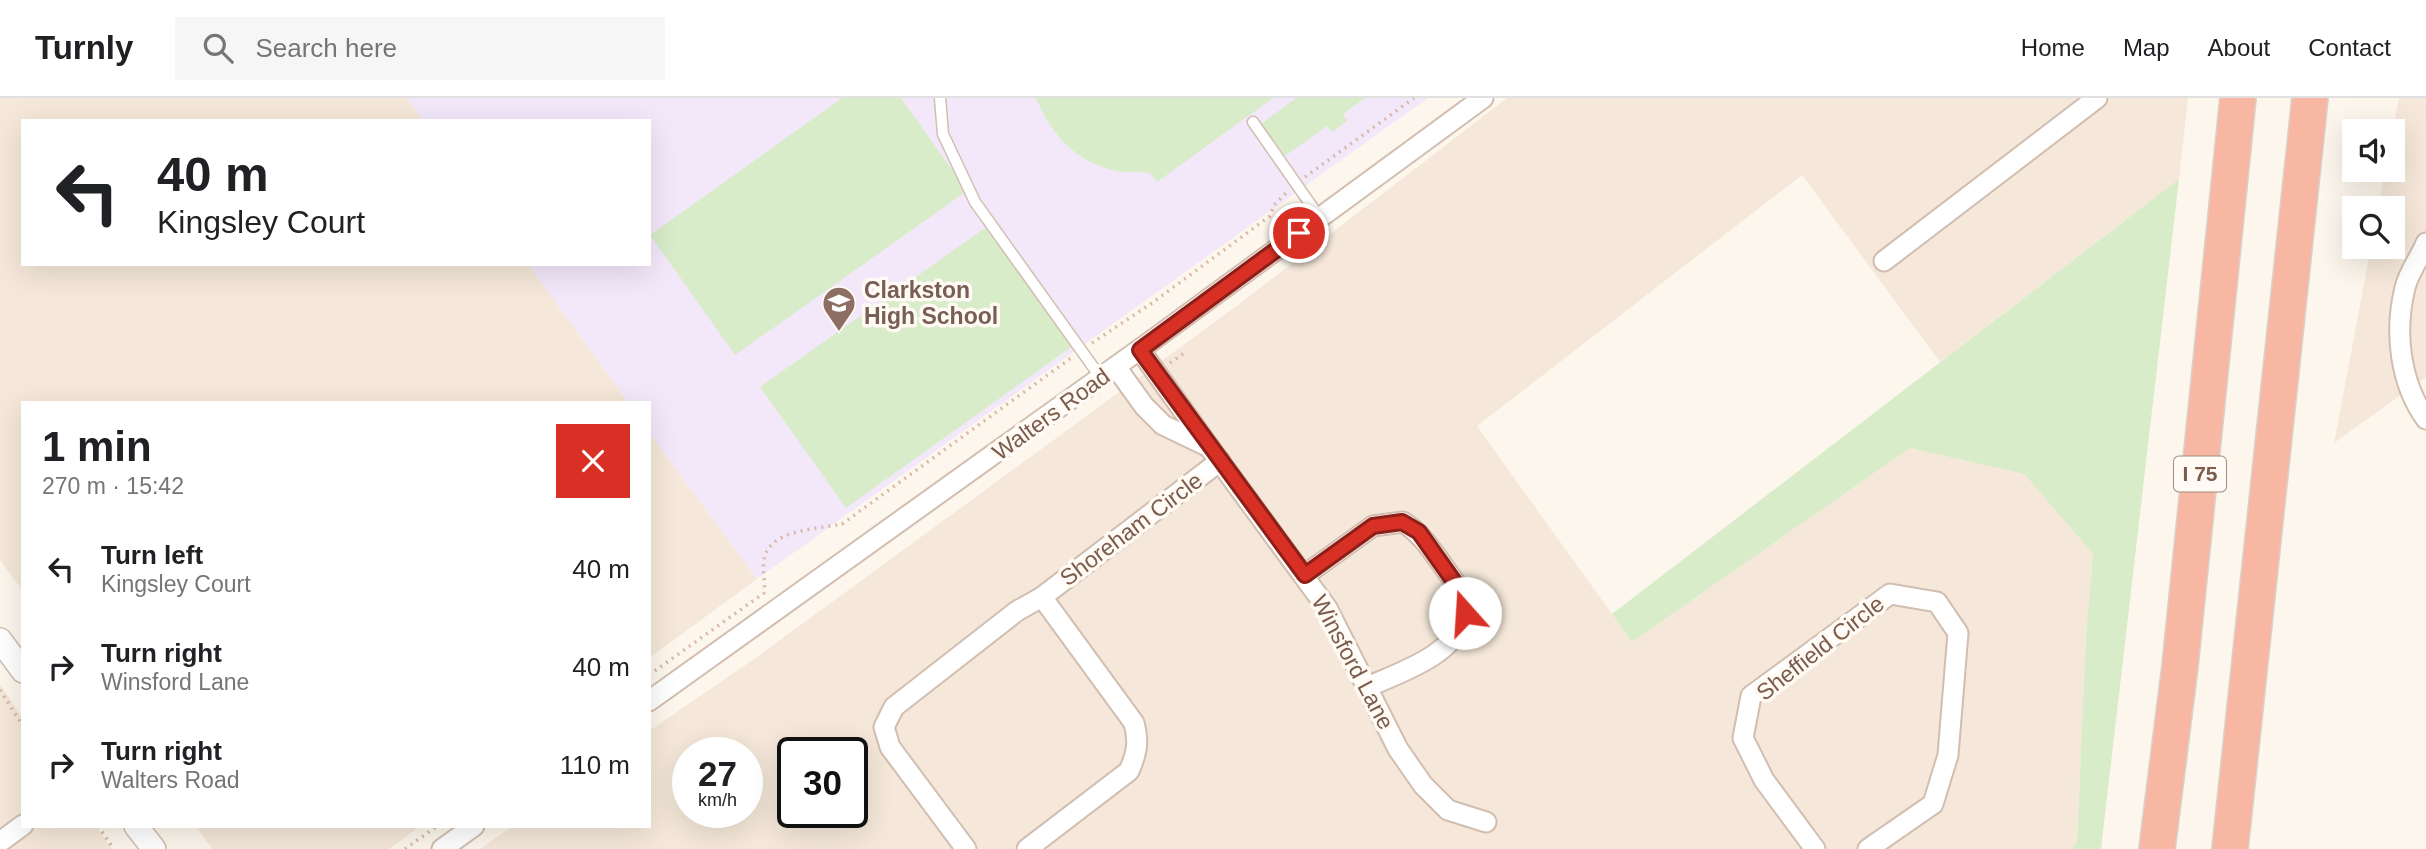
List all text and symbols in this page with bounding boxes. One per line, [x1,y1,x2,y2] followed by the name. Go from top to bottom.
[175,17,665,80] search box
[35,29,133,66] text: Turnly
[199,29,237,67] icon: search
[255,33,397,63] text: Search here
[2021,34,2085,61] text: Home
[2123,34,2170,61] text: Map
[2208,34,2270,61] text: About
[2308,34,2391,61] text: Contact
[2342,119,2405,259] map controls
[2342,119,2405,182] button: sound
[42,147,133,238] icon: left
[157,147,269,201] text: 40 m
[2342,196,2405,259] button: search
[1269,203,1329,263] pin
[157,204,365,240] text: Kingsley Court
[1280,214,1318,252] icon: arrive
[864,277,998,329] place label: Clarkston High School
[820,284,858,333] school or university icon: Clarkston High School
[987,363,1115,465] street label: Walters Road
[42,423,152,470] text: 1 min
[556,424,630,498] button: close
[2174,456,2226,492] road number: I 75
[1055,467,1207,591] street label: Shoreham Circle
[42,473,184,499] text: 270 m · 15:42
[101,540,203,570] text: Turn left
[42,550,80,588] icon: left
[572,554,630,584] text: 40 m
[101,571,251,597] text: Kingsley Court
[1428,576,1502,650] position arrow
[1307,590,1399,734] street label: Winsford Lane
[1751,590,1889,706] street label: Sheffield Circle
[101,638,222,668] text: Turn right
[42,648,80,686] icon: right
[572,652,630,682] text: 40 m
[101,669,249,695] text: Winsford Lane
[101,736,222,766] text: Turn right
[777,737,868,828] speed limit sign: 30
[42,746,80,784] icon: right
[560,750,630,780] text: 110 m
[698,754,737,793] text: 27
[101,767,239,793] text: Walters Road
[698,790,737,810] text: km/h

